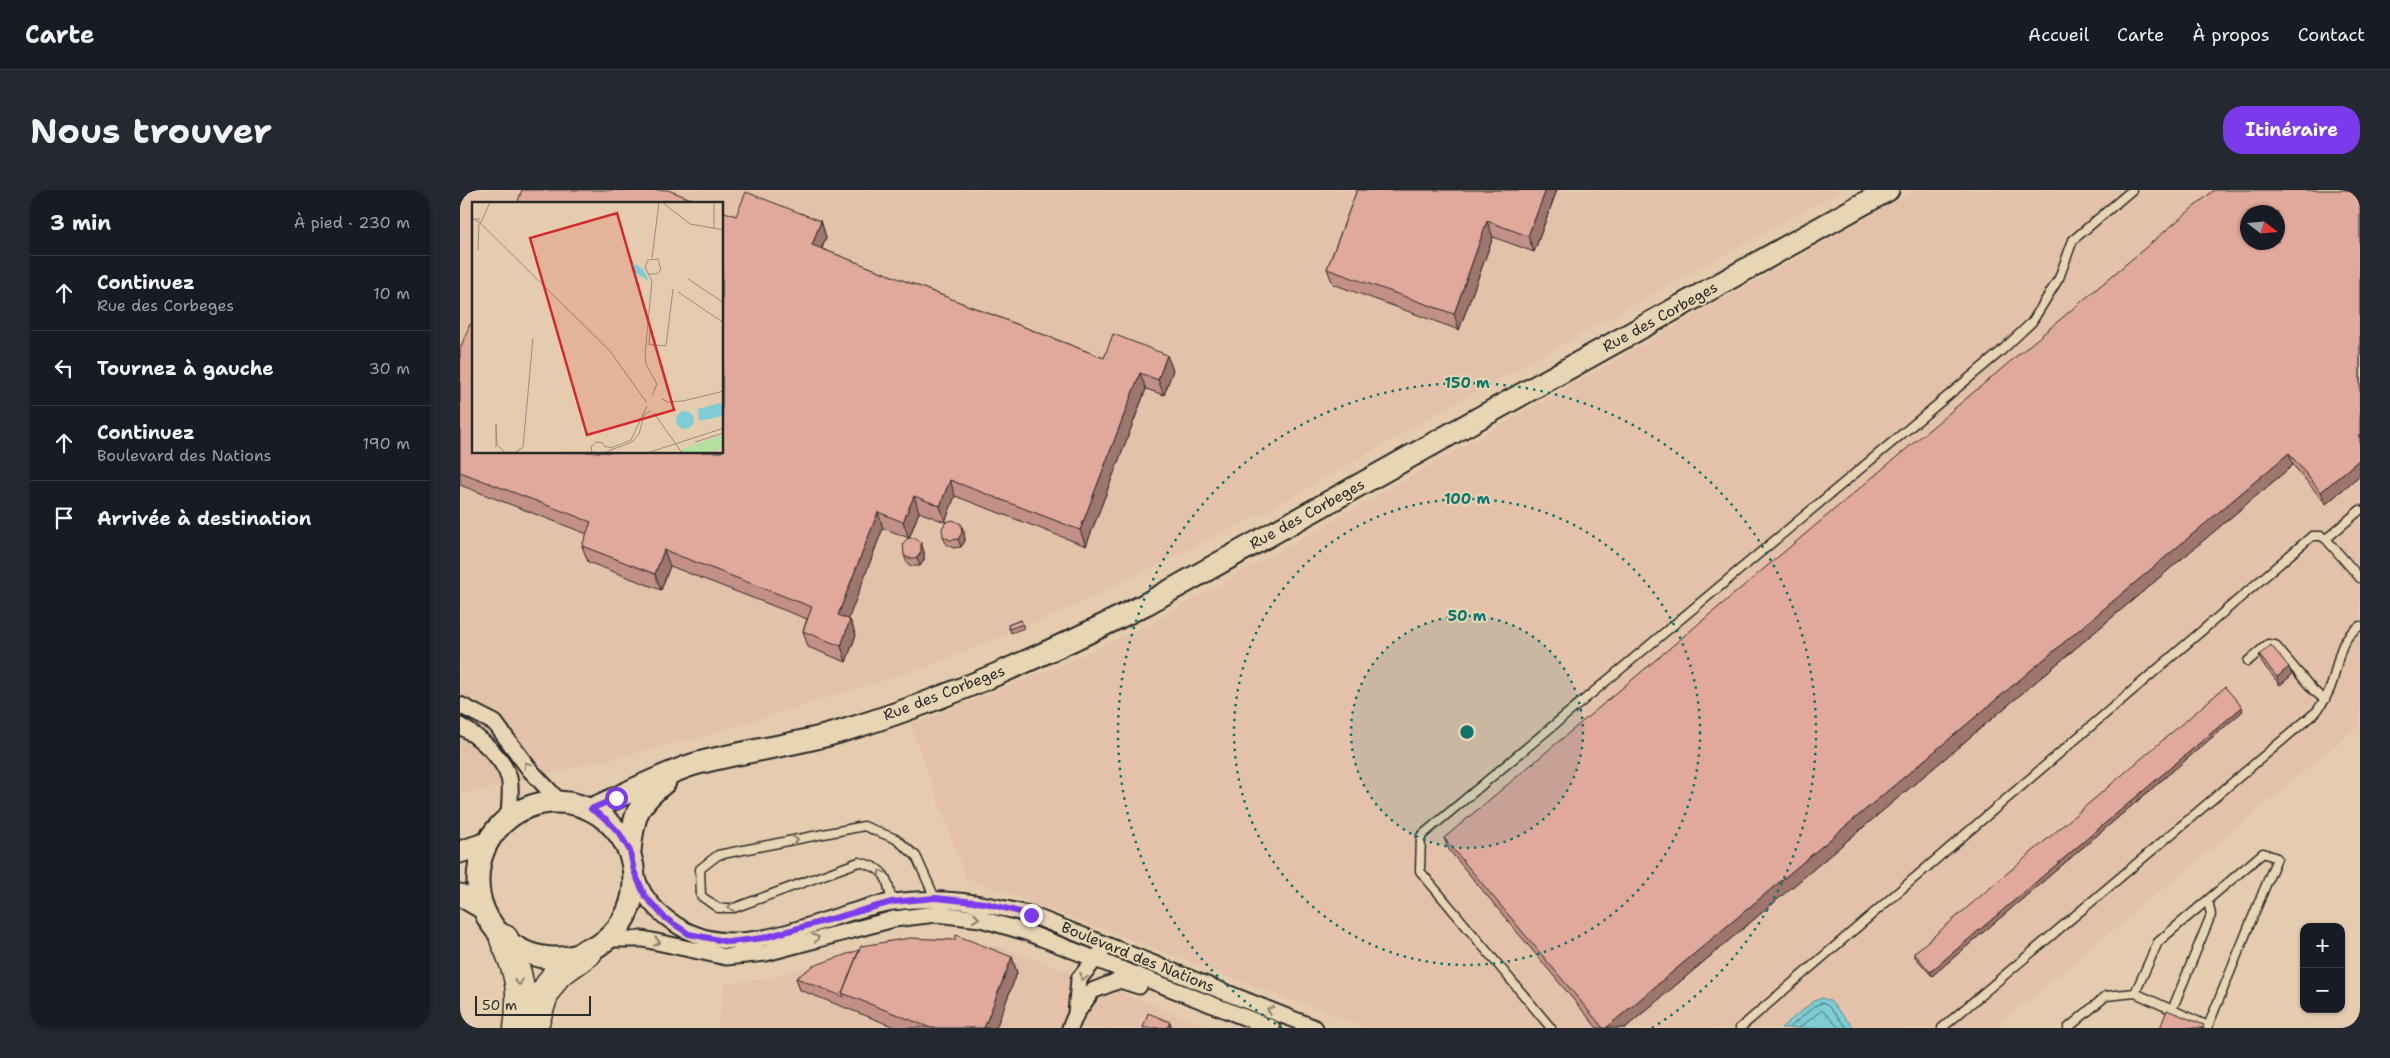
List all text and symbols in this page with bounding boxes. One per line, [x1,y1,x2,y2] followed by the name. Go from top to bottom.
[25,19,94,51] text: Carte
[2028,23,2089,47] text: Accueil
[2117,23,2164,47] text: Carte
[2192,23,2270,47] text: À propos
[2298,23,2365,47] text: Contact
[2223,106,2360,154] button: Itinéraire
[30,107,272,154] text: Nous trouver
[472,202,724,454] inset map
[2240,205,2285,250] north arrow
[50,209,111,237] text: 3 min
[294,212,410,233] text: À pied · 230 m
[97,270,195,295] text: Continuez
[1599,277,1721,357] street label: Rue des Corbeges
[50,279,78,307] icon: ahead
[373,283,410,304] text: 10 m
[97,295,234,316] text: Rue des Corbeges
[50,354,78,382] icon: left
[97,356,274,381] text: Tournez à gauche
[369,358,410,379] text: 30 m
[1444,373,1490,393] text: 150 m
[97,420,195,445] text: Continuez
[50,429,78,457] icon: ahead
[363,433,410,454] text: 190 m
[97,445,272,466] text: Boulevard des Nations
[1246,474,1368,554] street label: Rue des Corbeges
[1444,489,1490,509] text: 100 m
[50,504,78,532] icon: arrive
[97,506,311,531] text: Arrivée à destination
[1448,606,1487,626] text: 50 m
[880,661,1008,725] street label: Rue des Corbeges
[1458,723,1476,741] centre of rings
[524,761,533,770] one-way arrow
[605,787,628,810] route start
[791,835,800,845] one-way arrow
[878,869,887,879] one-way arrow
[726,901,734,912] one-way arrow
[1020,904,1043,927] route end
[972,912,980,923] one-way arrow
[1058,917,1218,997] street label: Boulevard des Nations
[2300,923,2345,1013] map controls
[2300,923,2345,968] button: +
[811,934,820,944] one-way arrow
[653,936,662,947] one-way arrow
[2300,968,2345,1013] button: −
[1079,971,1089,980] one-way arrow
[513,978,524,986] one-way arrow
[475,993,591,1016] scale bar
[482,996,517,1014] text: 50 m
[1266,1006,1275,1016] one-way arrow

